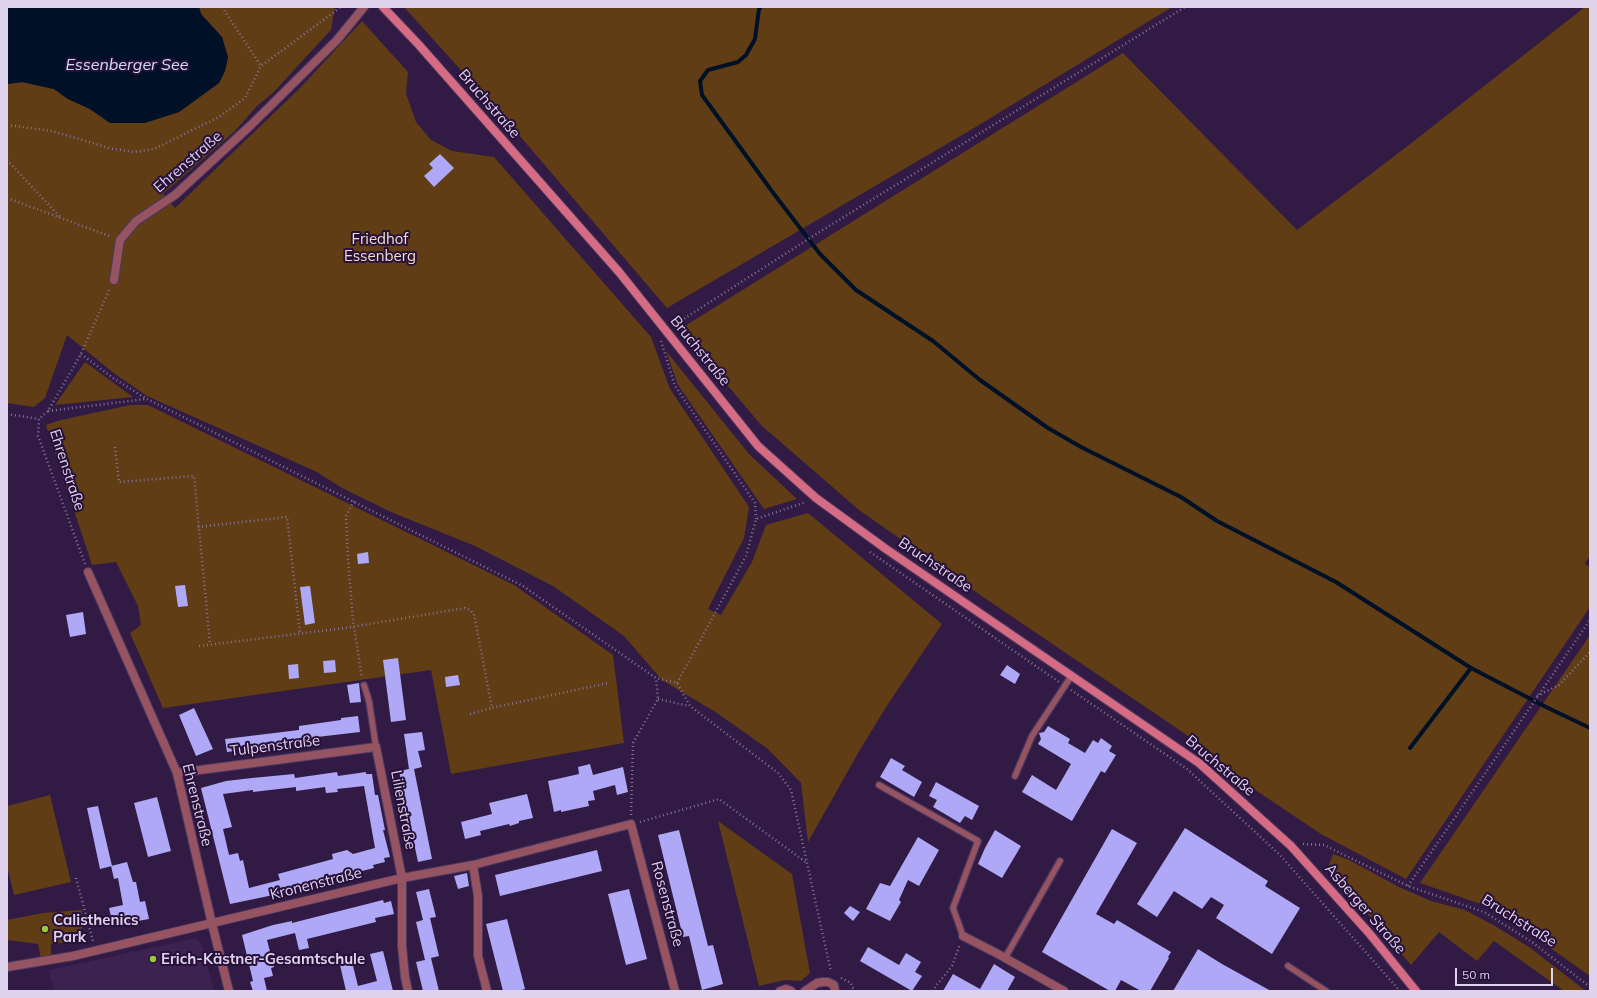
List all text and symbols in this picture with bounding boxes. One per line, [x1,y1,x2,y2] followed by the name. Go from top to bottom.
[66,55,188,75] water label: Essenberger See
[454,66,524,142] street label: Bruchstraße
[150,127,226,197] street label: Ehrenstraße
[344,230,416,265] park label: Friedhof Essenberg
[666,312,734,390] street label: Bruchstraße
[45,427,89,513] street label: Ehrenstraße
[895,534,975,596] street label: Bruchstraße
[229,732,321,760] street label: Tulpenstraße
[1182,732,1258,800] street label: Bruchstraße
[178,762,216,848] street label: Ehrenstraße
[386,769,420,851] street label: Lilienstraße
[647,859,687,949] street label: Rosenstraße
[1321,860,1409,958] street label: Asberger Straße
[268,864,364,904] street label: Kronenstraße
[1478,891,1560,951] street label: Bruchstraße
[53,911,139,946] place label: Calisthenics Park
[40,924,50,934] marker: Calisthenics Park
[161,950,365,968] place label: Erich-Kästner-Gesamtschule
[148,954,158,964] marker: Erich-Kästner-Gesamtschule
[1457,960,1555,986] scale bar
[1462,967,1490,982] text: 50 m

